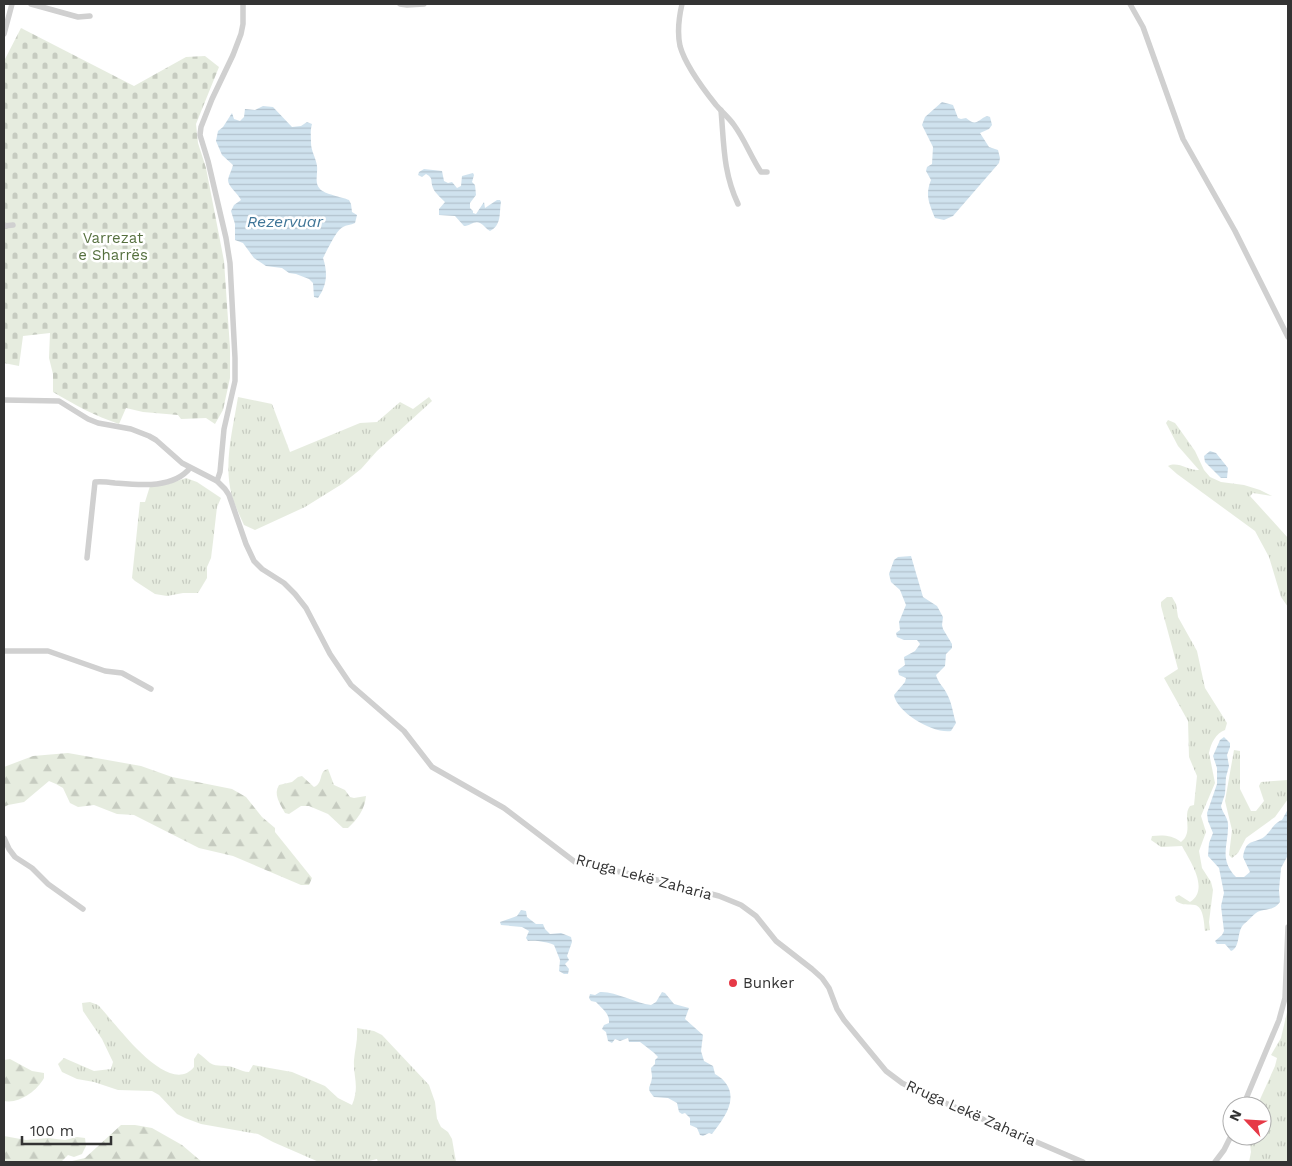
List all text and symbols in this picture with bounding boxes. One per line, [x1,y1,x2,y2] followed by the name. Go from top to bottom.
[247,212,324,231] water label: Rezervuar
[78,229,148,264] park label: Varrezat e Sharrës
[574,850,715,904] street label: Rruga Lekë Zaharia
[743,974,794,992] place label: Bunker
[727,977,739,989] marker: Bunker
[903,1076,1039,1150] street label: Rruga Lekë Zaharia
[1222,1096,1272,1146] north arrow
[1226,1107,1245,1124] text: N
[22,1114,111,1146] scale bar
[30,1122,74,1140] text: 100 m

